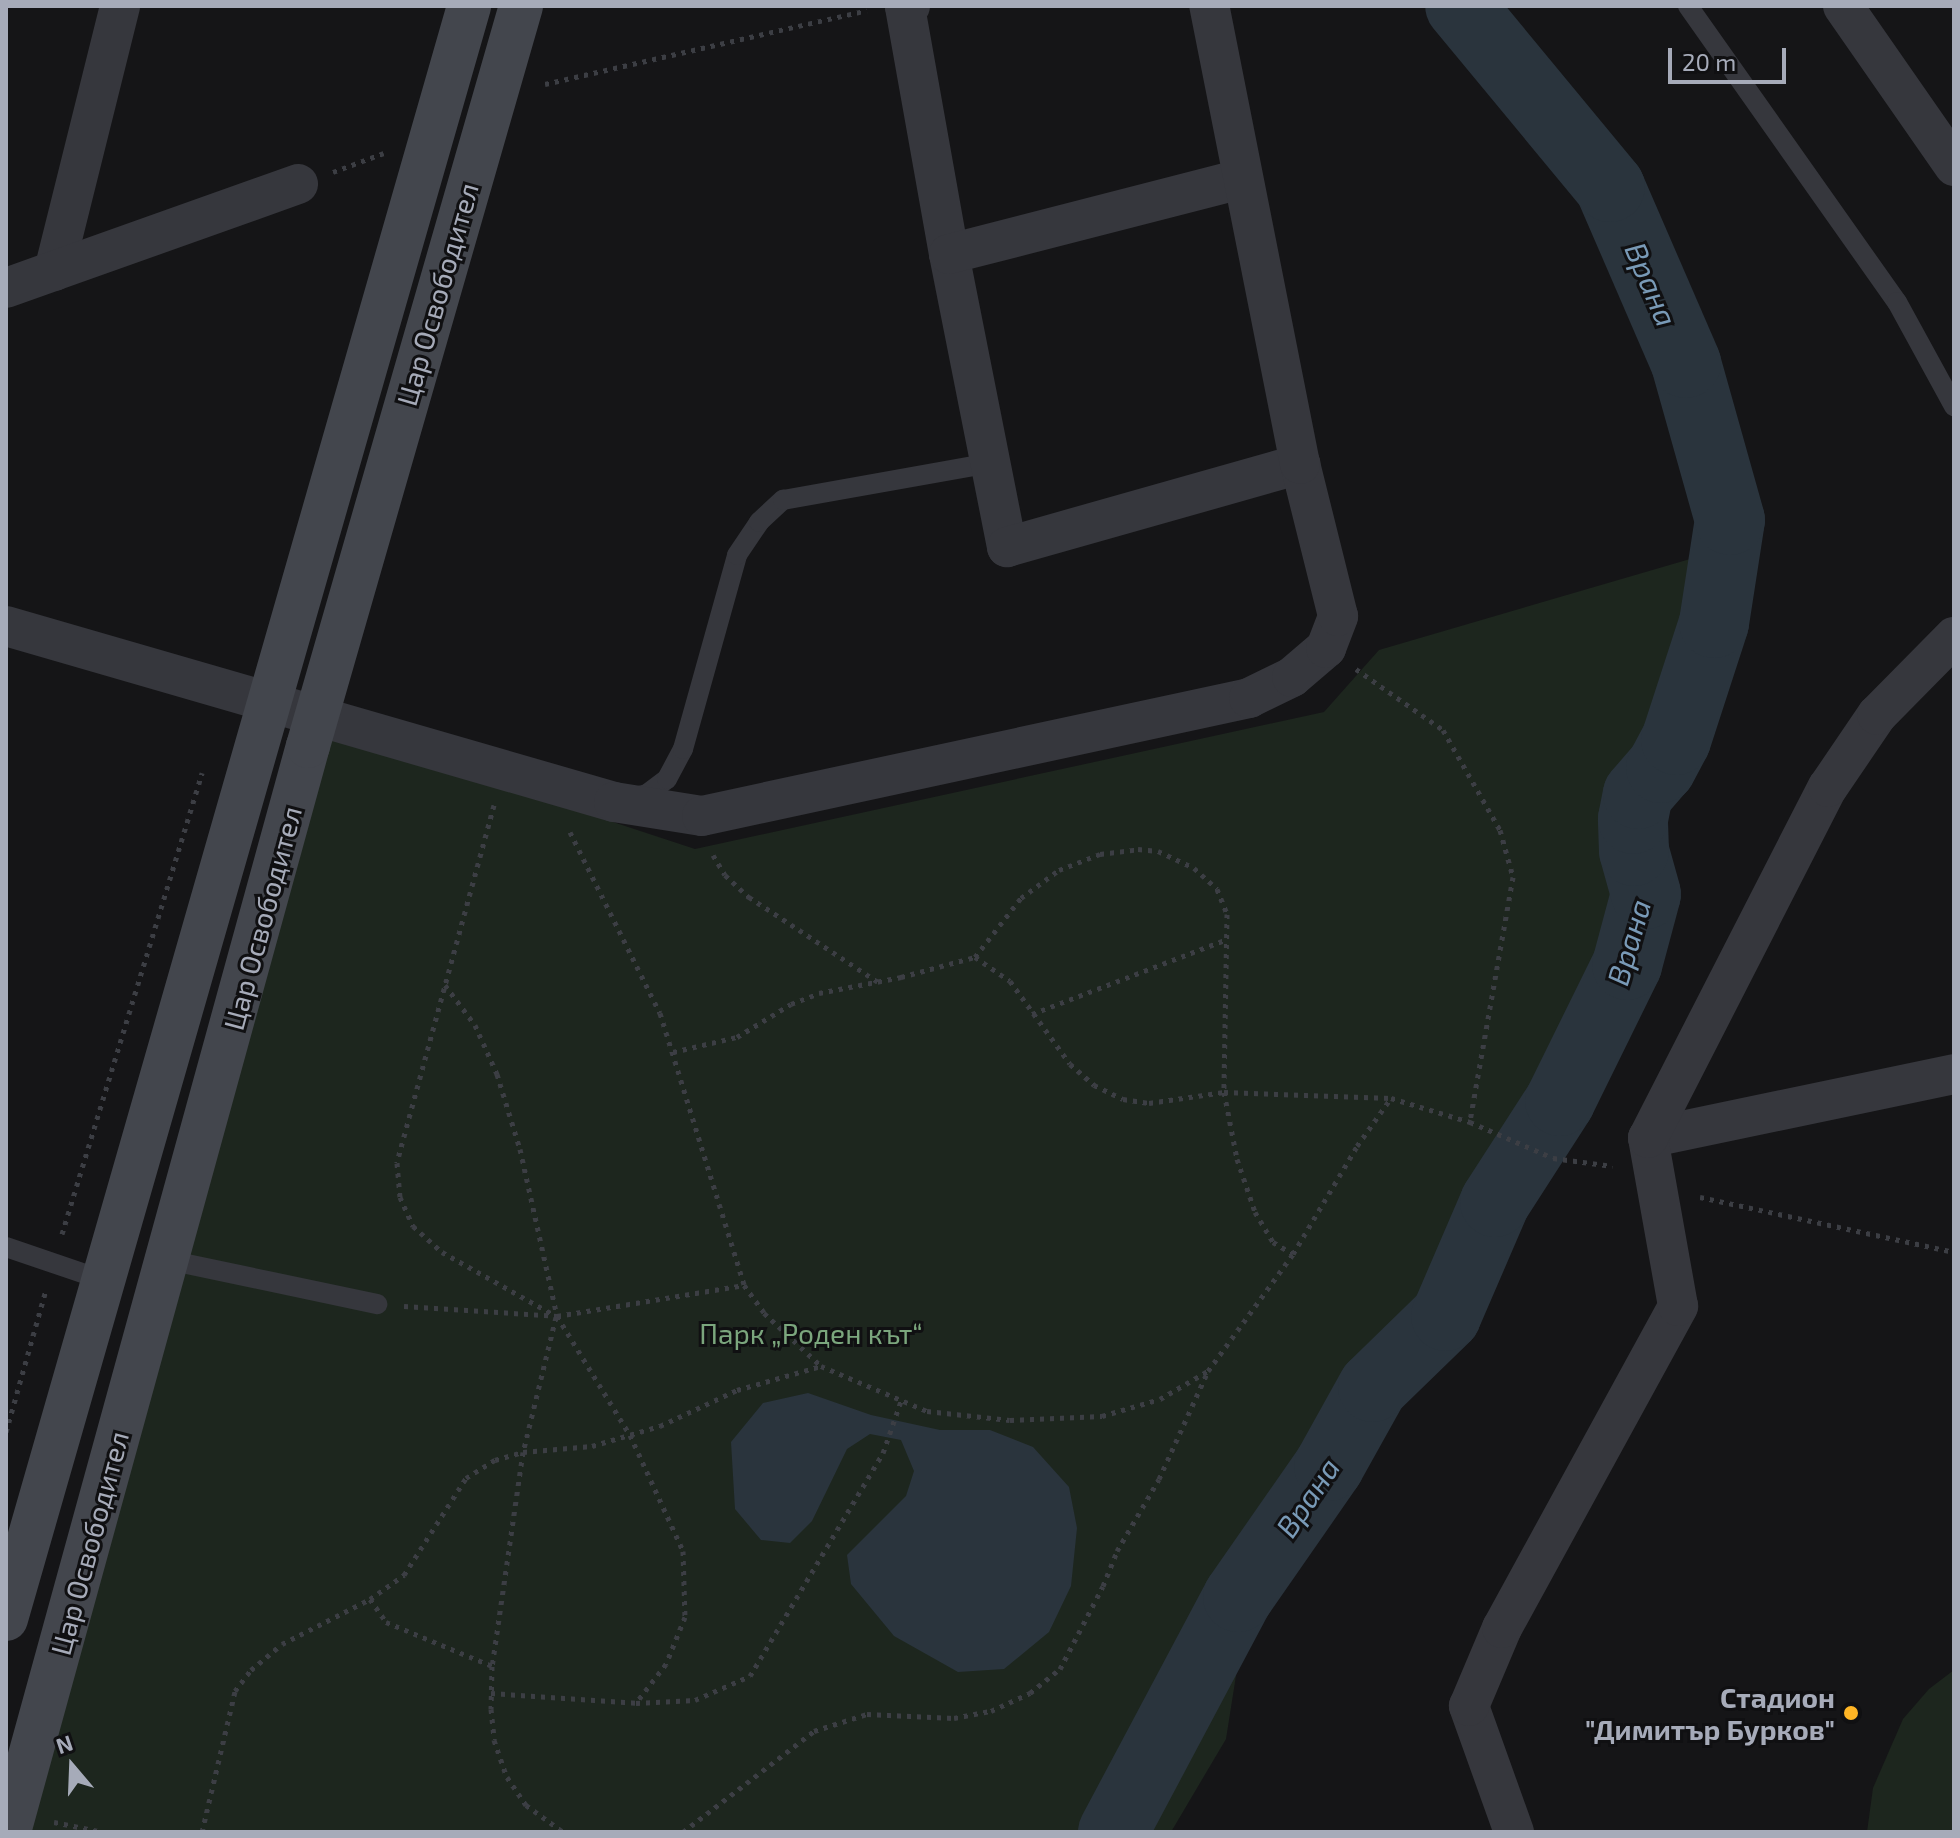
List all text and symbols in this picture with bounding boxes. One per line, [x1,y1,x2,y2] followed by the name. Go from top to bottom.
[1672,32,1790,82] scale bar
[1682,47,1736,76] text: 20 m
[389,179,485,409] street label: Цар Освободител
[1618,237,1686,331] water label: Врана
[216,802,308,1034] street label: Цар Освободител
[1599,895,1657,989] water label: Врана
[699,1316,923,1350] park label: Парк „Роден кът“
[43,1427,135,1659] street label: Цар Освободител
[1268,1451,1346,1543] water label: Врана
[1585,1680,1835,1746] place label: Стадион "Димитър Бурков"
[1842,1704,1860,1722] marker: Стадион "Димитър Бурков"
[32,1726,112,1806] north arrow
[52,1728,76,1758] text: N

